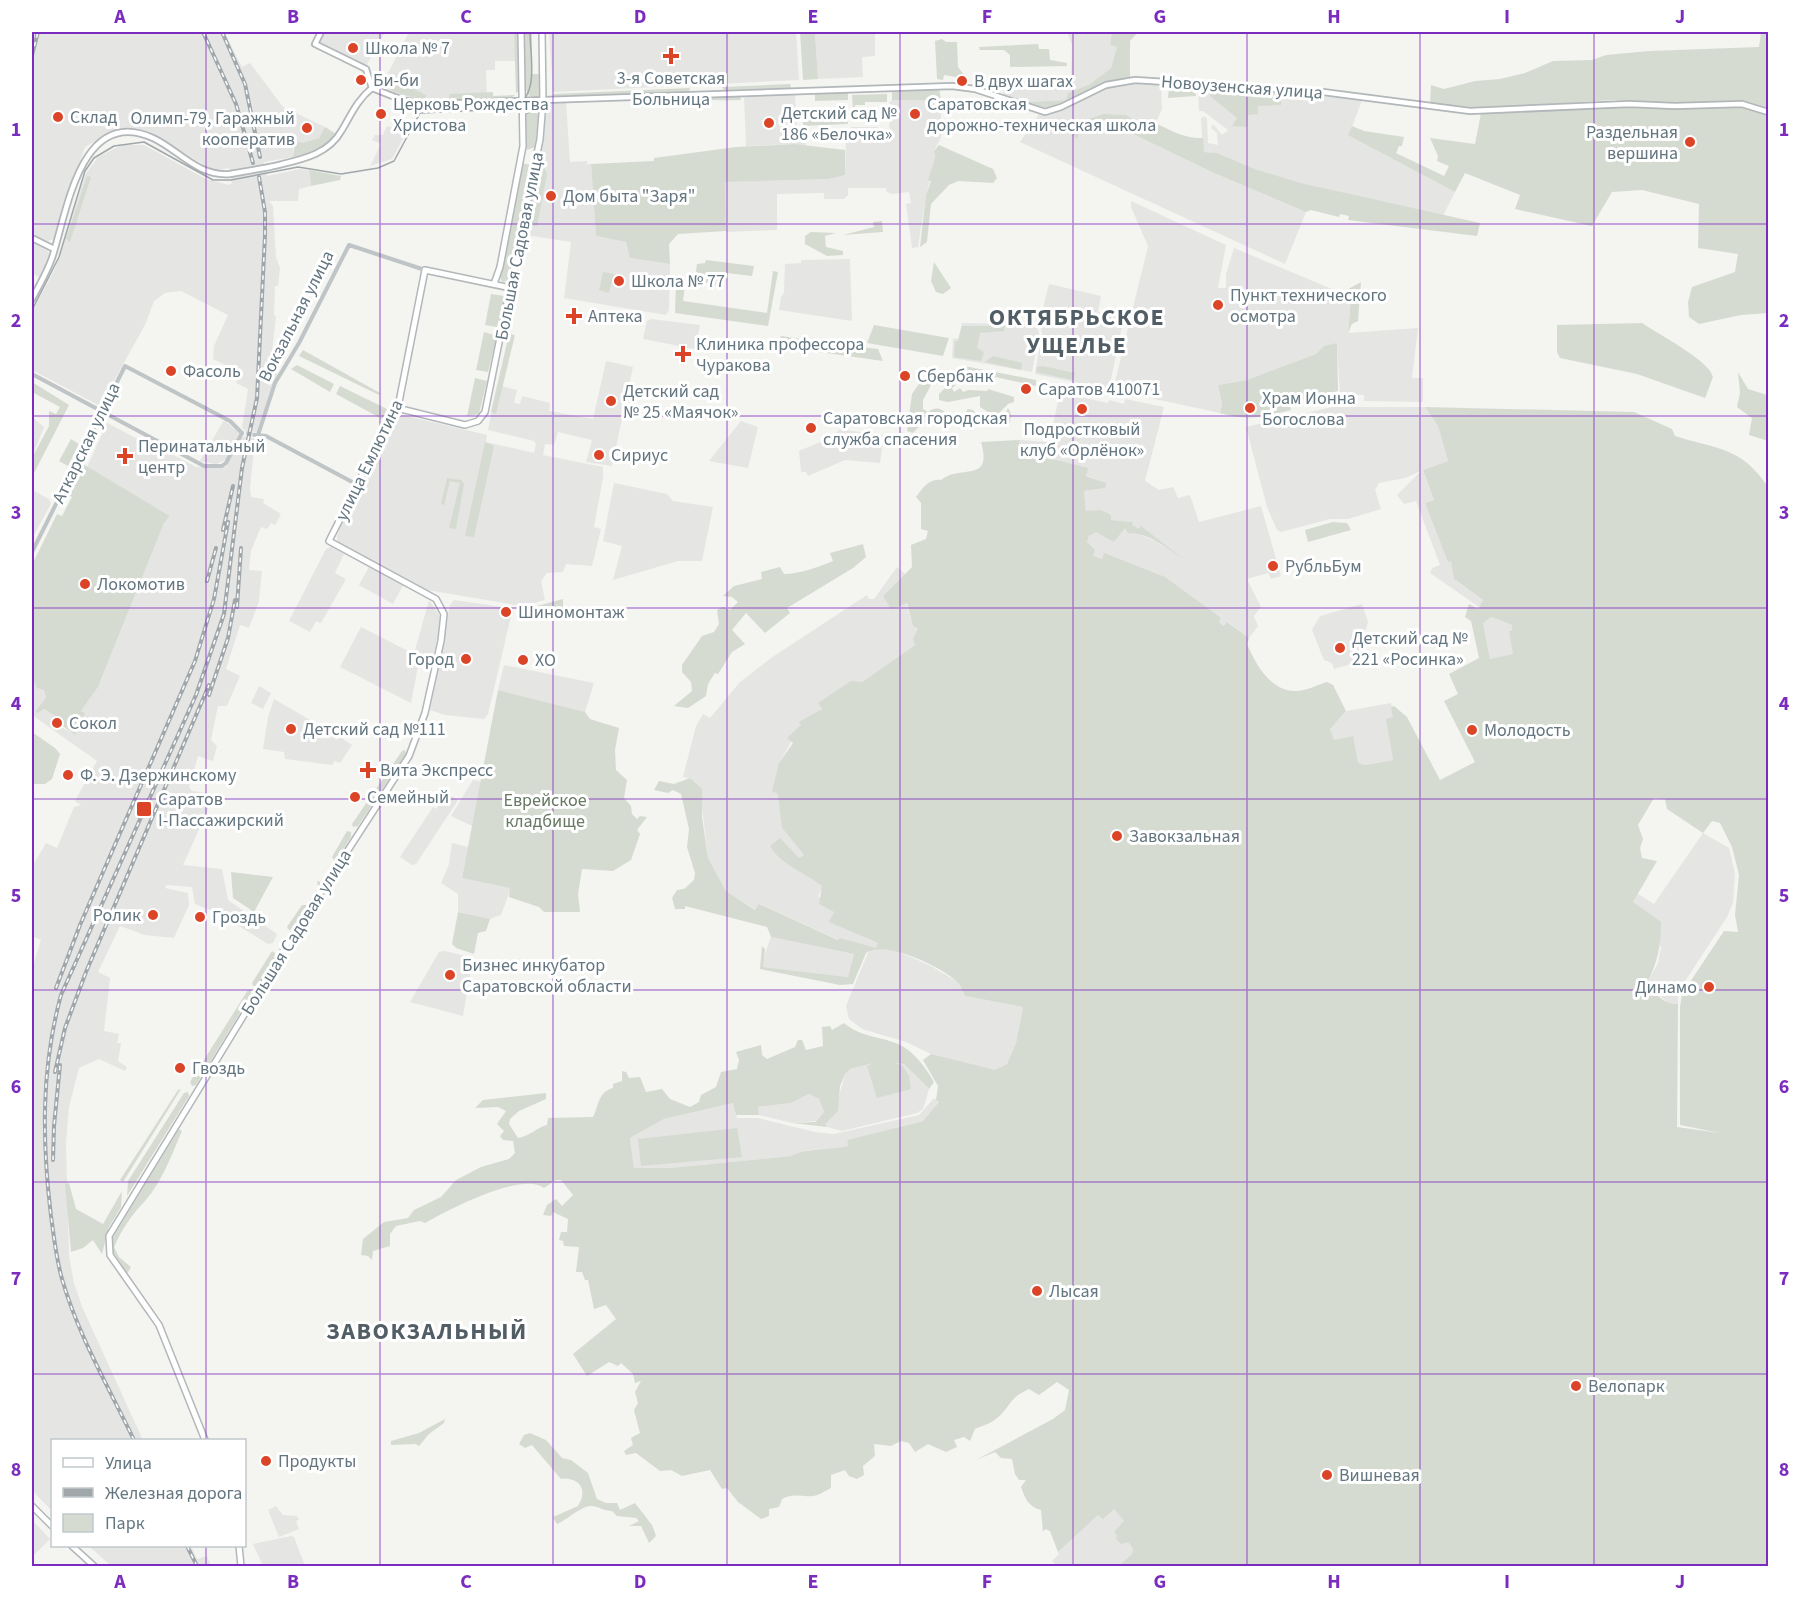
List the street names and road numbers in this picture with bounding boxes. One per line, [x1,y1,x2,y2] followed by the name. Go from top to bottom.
[1160,69,1324,106] street label: Новоузенская улица
[489,150,550,342] street label: Большая Садовая улица
[253,246,340,386] street label: Вокзальная улица
[46,379,127,508] street label: Аткарская улица
[329,395,410,525] street label: улица Емлютина
[235,845,358,1020] street label: Большая Садовая улица

